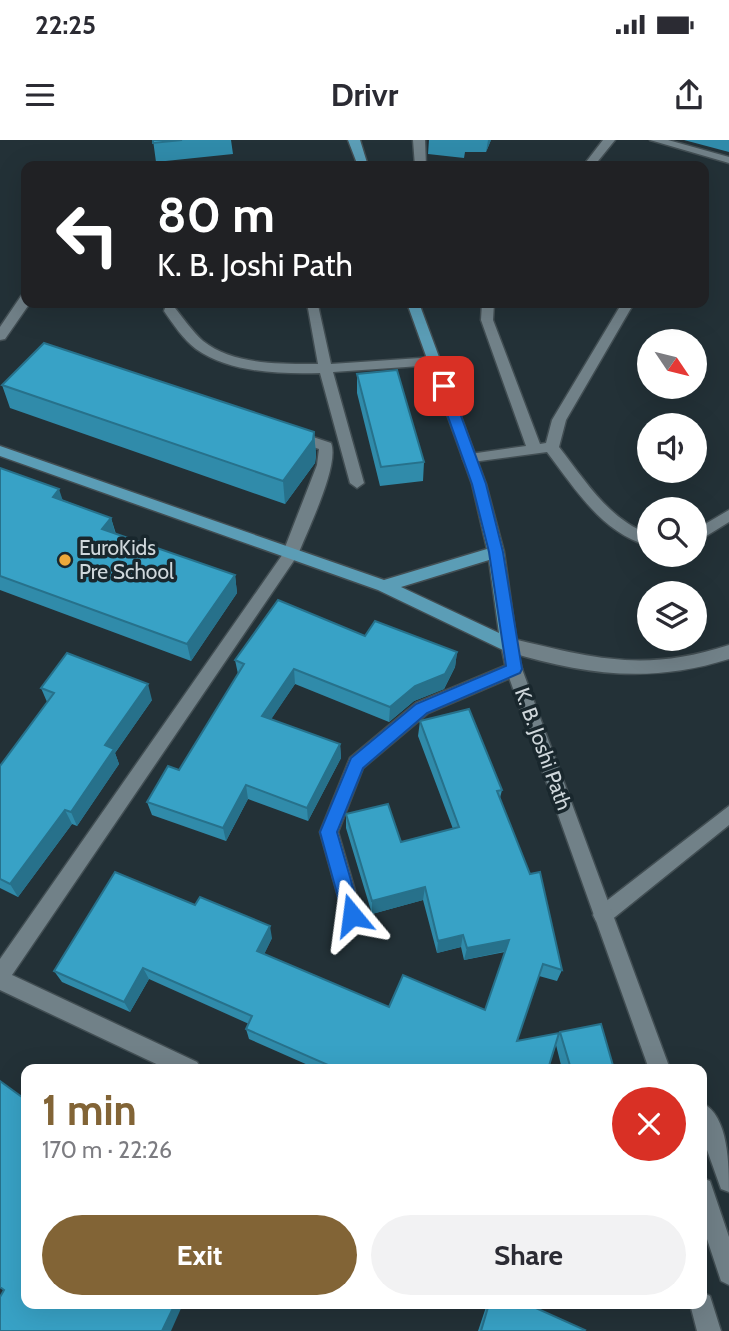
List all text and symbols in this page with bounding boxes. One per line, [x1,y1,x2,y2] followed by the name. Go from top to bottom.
[35,9,96,41] text: 22:25
[331,75,398,114] text: Drivr
[21,76,59,114] icon: menu
[670,76,708,114] icon: share
[157,185,275,244] text: 80 m
[42,189,133,280] icon: left
[157,245,353,284] text: K. B. Joshi Path
[637,329,707,399] north arrow
[637,329,707,651] map controls
[414,356,474,416] pin
[425,367,463,405] icon: arrive
[637,413,707,483] button: sound
[637,497,707,567] button: search
[79,535,174,584] place label: EuroKids Pre School
[57,552,73,568] marker: EuroKids Pre School
[637,581,707,651] button: layers
[510,684,577,813] street label: K. B. Joshi Path
[315,878,389,952] position arrow
[42,1084,137,1136] text: 1 min
[612,1087,686,1161] button: close
[42,1136,172,1164] text: 170 m · 22:26
[42,1215,357,1295] button: Exit
[371,1215,686,1295] button: Share

